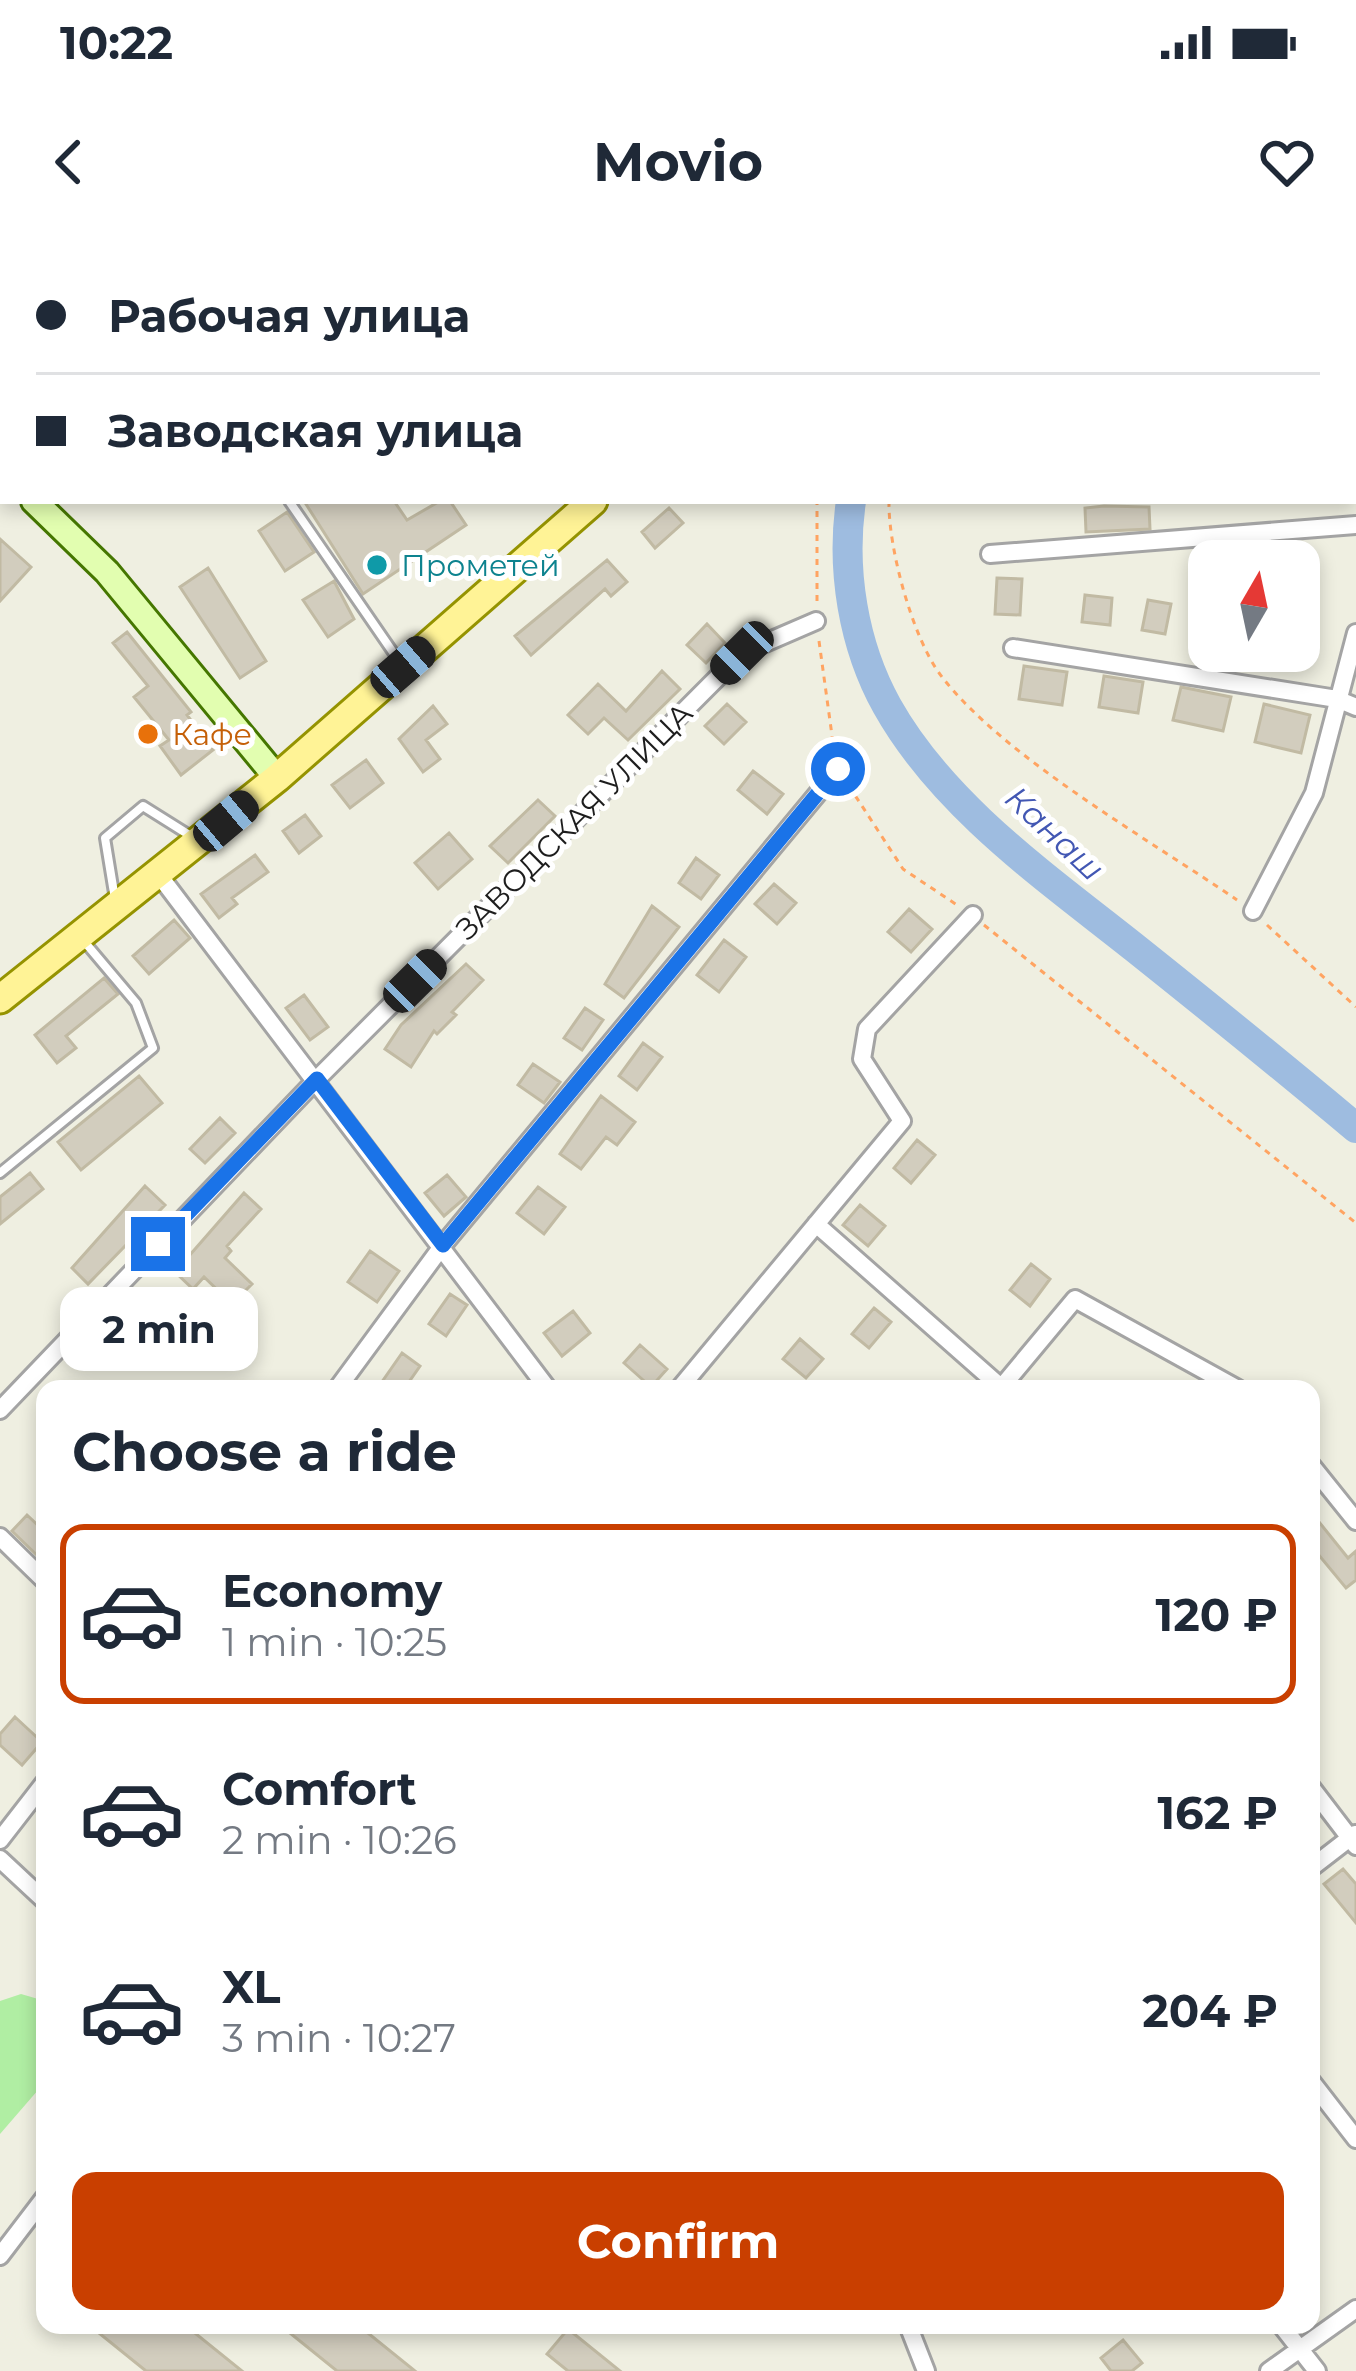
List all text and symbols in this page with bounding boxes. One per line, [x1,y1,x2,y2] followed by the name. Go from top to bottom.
[60,15,173,70] text: 10:22
[36,129,102,195] icon: back
[593,129,763,195] text: Movio
[1254,129,1320,195] icon: heart
[108,288,470,343] text: Рабочая улица
[108,403,523,458] text: Заводская улица
[1188,540,1320,672] north arrow
[1188,540,1320,672] map controls
[401,547,560,584] place label: Прометей
[364,552,390,578] marker: Прометей
[704,615,780,691] car
[364,630,442,704] car
[448,695,700,947] street label: ЗАВОДСКАЯ УЛИЦА
[172,716,252,753] place label: Кафе
[135,721,161,747] marker: Кафе
[811,742,865,796] route start
[997,777,1113,889] water label: Канаш
[187,784,265,858] car
[377,943,453,1019] car
[131,1217,185,1271] route end
[59,1286,257,1370] callout: 2 min
[102,1305,216,1353] text: 2 min
[72,1419,457,1485] text: Choose a ride
[78,1560,186,1668] icon: car
[222,1563,442,1618] text: Economy
[1156,1587,1278,1642] text: 120 ₽
[222,1618,447,1666] text: 1 min · 10:25
[78,1758,186,1866] icon: car
[222,1761,417,1816] text: Comfort
[1157,1785,1278,1840] text: 162 ₽
[222,1816,457,1864] text: 2 min · 10:26
[78,1956,186,2064] icon: car
[222,1959,280,2014] text: XL
[1142,1983,1278,2038] text: 204 ₽
[222,2014,456,2062] text: 3 min · 10:27
[72,2172,1284,2310] button: Confirm

